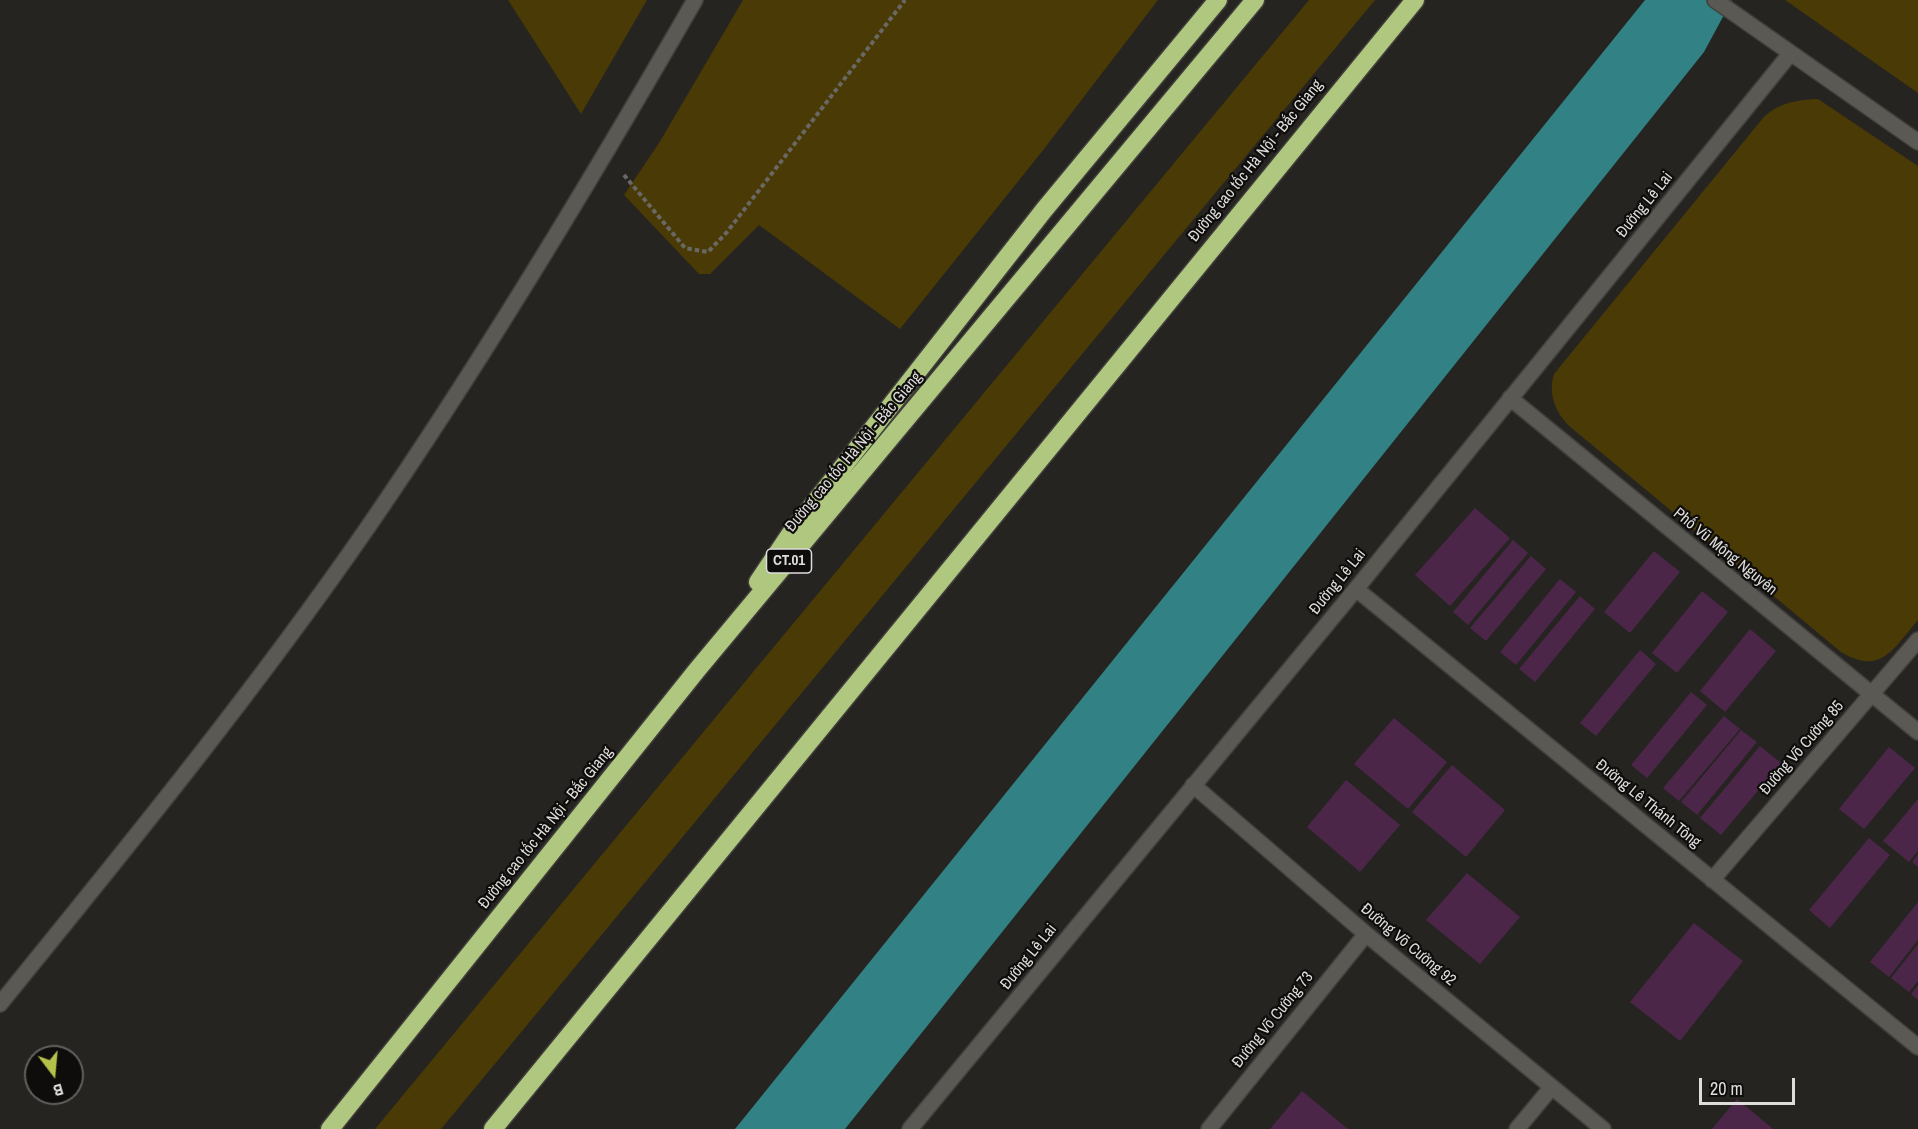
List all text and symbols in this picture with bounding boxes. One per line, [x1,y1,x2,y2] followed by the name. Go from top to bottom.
[1185,76,1327,246] street label: Đường cao tốc Hà Nội - Bắc Giang
[1613,168,1677,242] street label: Đường Lê Lai
[781,368,927,536] street label: Đường cao tốc Hà Nội - Bắc Giang
[1669,504,1781,600] street label: Phố Vũ Mộng Nguyên
[1306,545,1370,619] street label: Đường Lê Lai
[766,549,812,573] road number: CT.01
[1756,697,1848,799] street label: Đường Võ Cường 85
[475,743,617,913] street label: Đường cao tốc Hà Nội - Bắc Giang
[1592,756,1704,852] street label: Đường Lê Thánh Tông
[1357,900,1459,990] street label: Đường Võ Cường 92
[997,920,1061,994] street label: Đường Lê Lai
[1228,968,1318,1072] street label: Đường Võ Cường 73
[24,1045,84,1105] north arrow
[1702,1066,1798,1104] scale bar
[1710,1076,1743,1101] text: 20 m
[51,1078,66,1102] text: B

